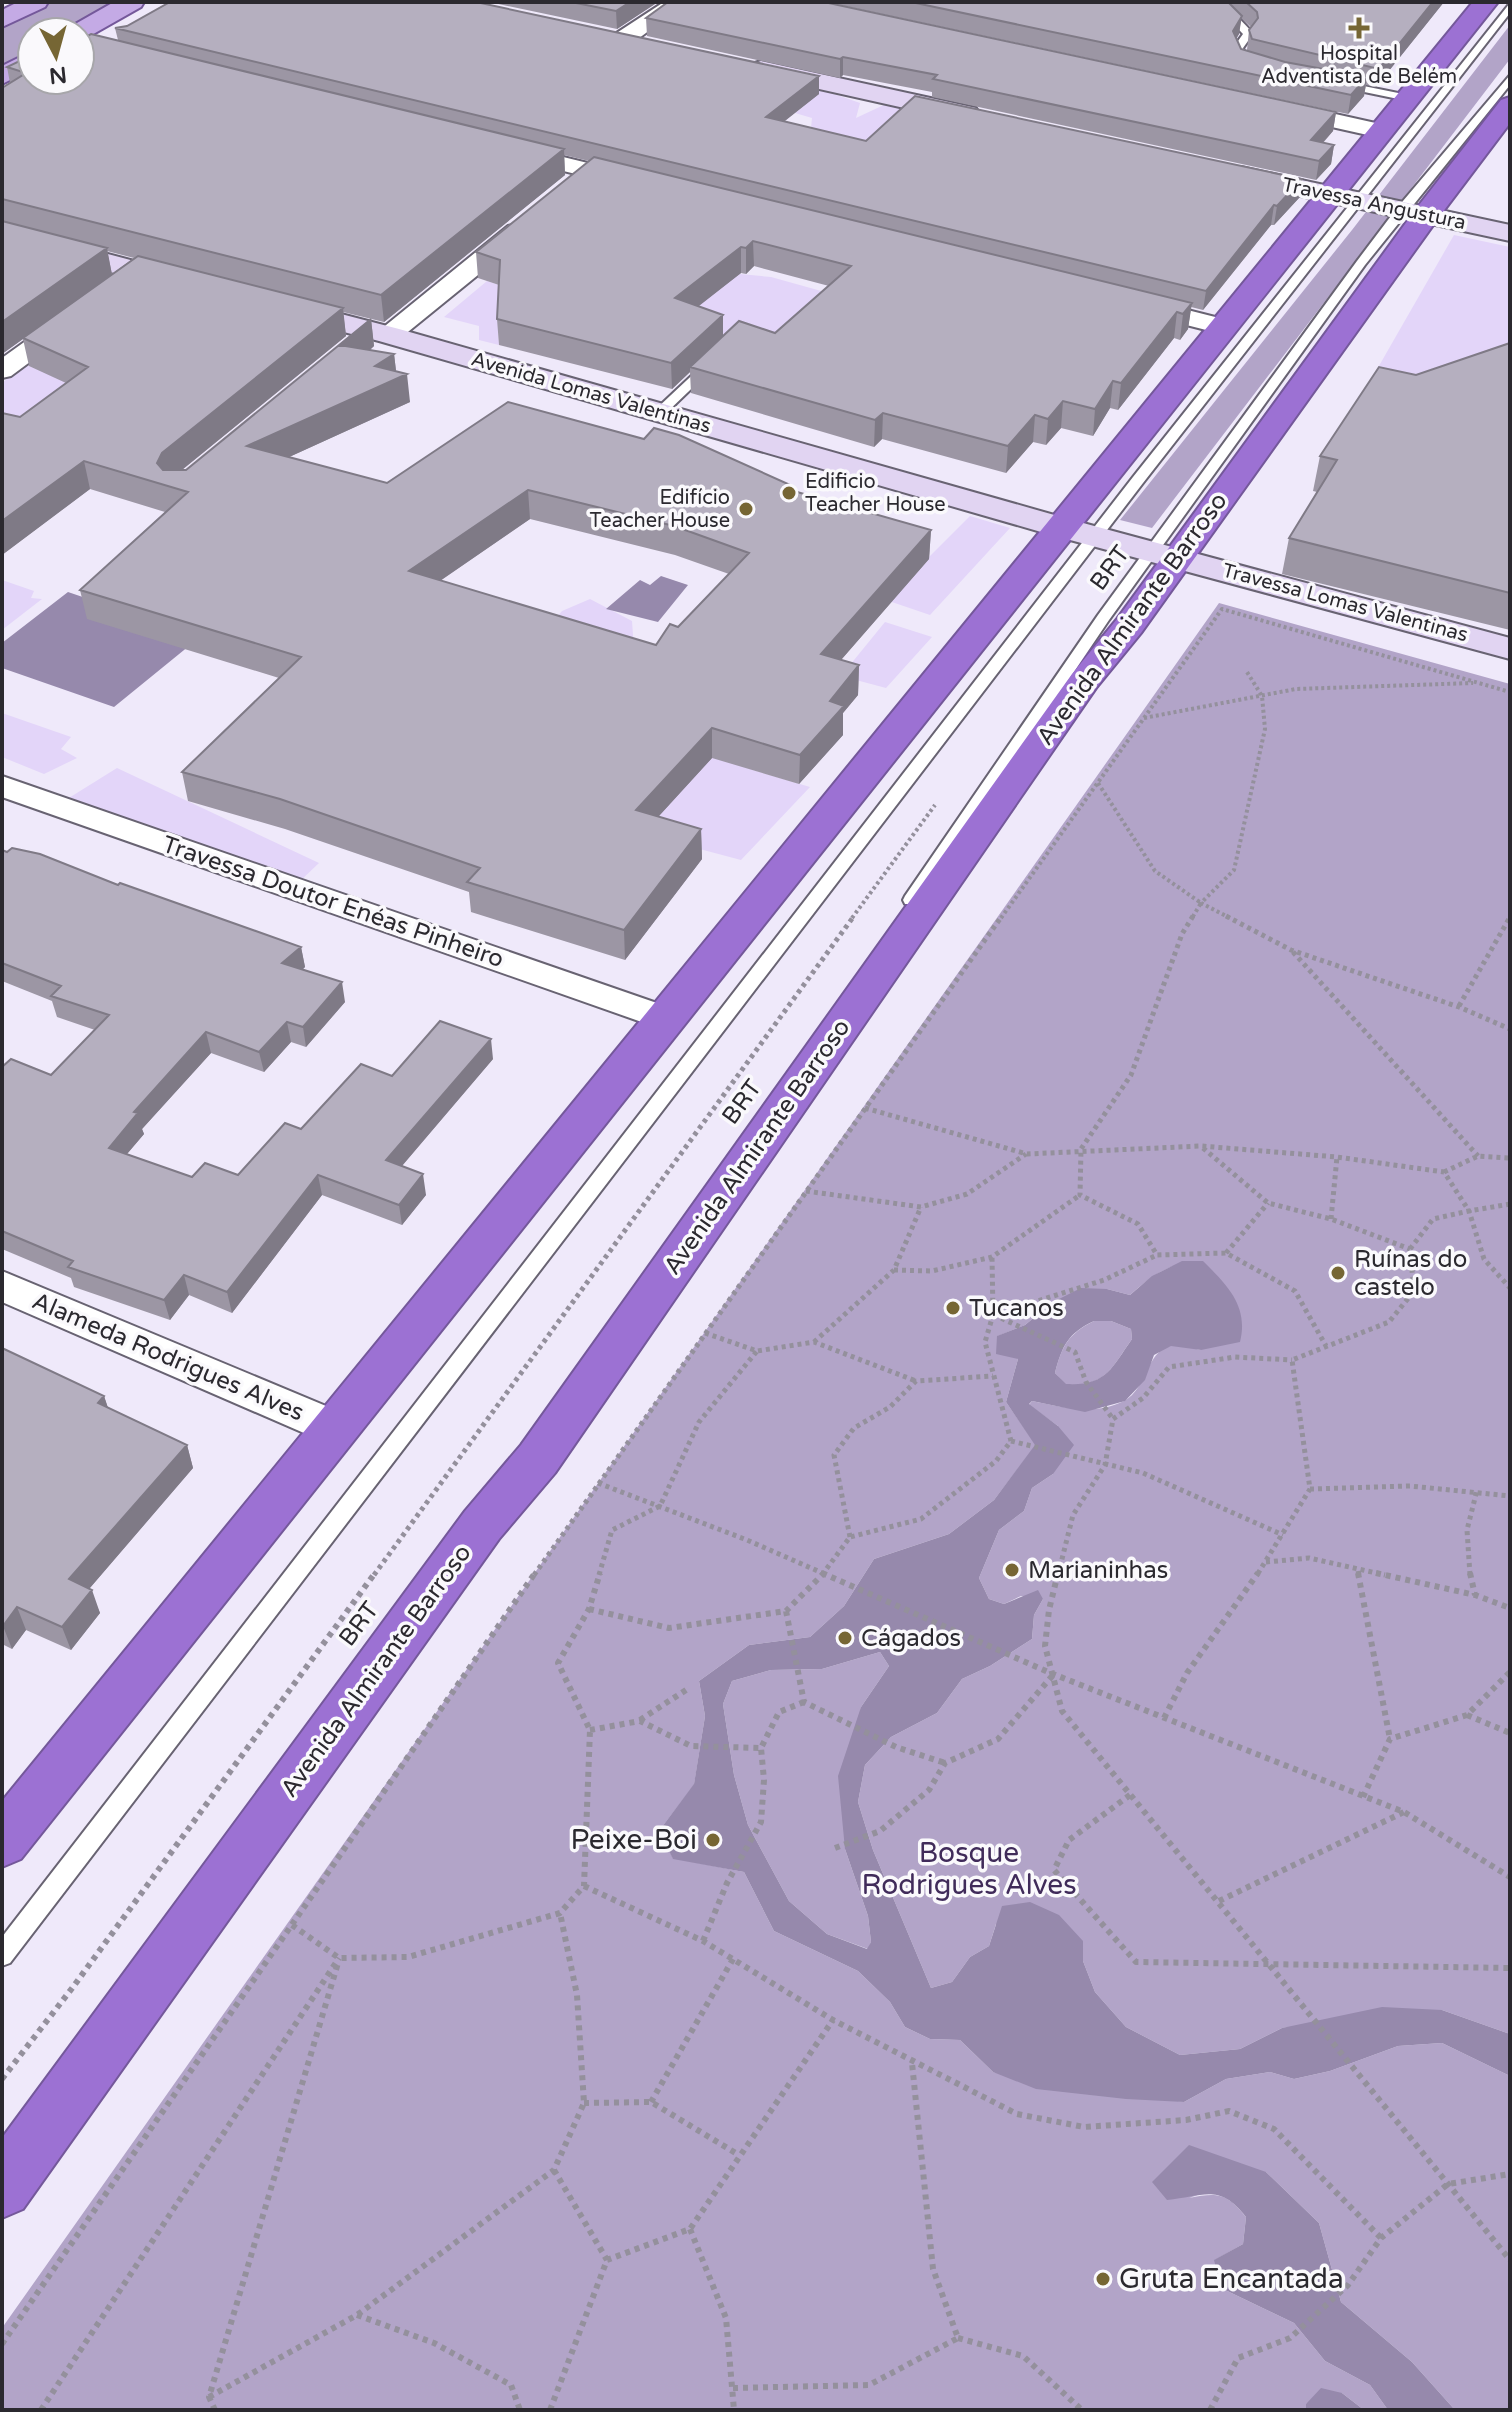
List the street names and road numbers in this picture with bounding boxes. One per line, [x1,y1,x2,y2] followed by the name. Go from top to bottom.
[1280,173,1468,235] street label: Travessa Angustura
[468,347,714,439] street label: Avenida Lomas Valentinas
[1031,487,1233,751] street label: Avenida Almirante Barroso
[1084,540,1136,596] street label: BRT
[1220,559,1470,647] street label: Travessa Lomas Valentinas
[159,830,507,974] street label: Travessa Doutor Enéas Pinheiro
[658,1014,856,1280] street label: Avenida Almirante Barroso
[716,1074,768,1130] street label: BRT
[28,1287,308,1427] street label: Alameda Rodrigues Alves
[275,1539,477,1803] street label: Avenida Almirante Barroso
[333,1596,385,1652] street label: BRT

